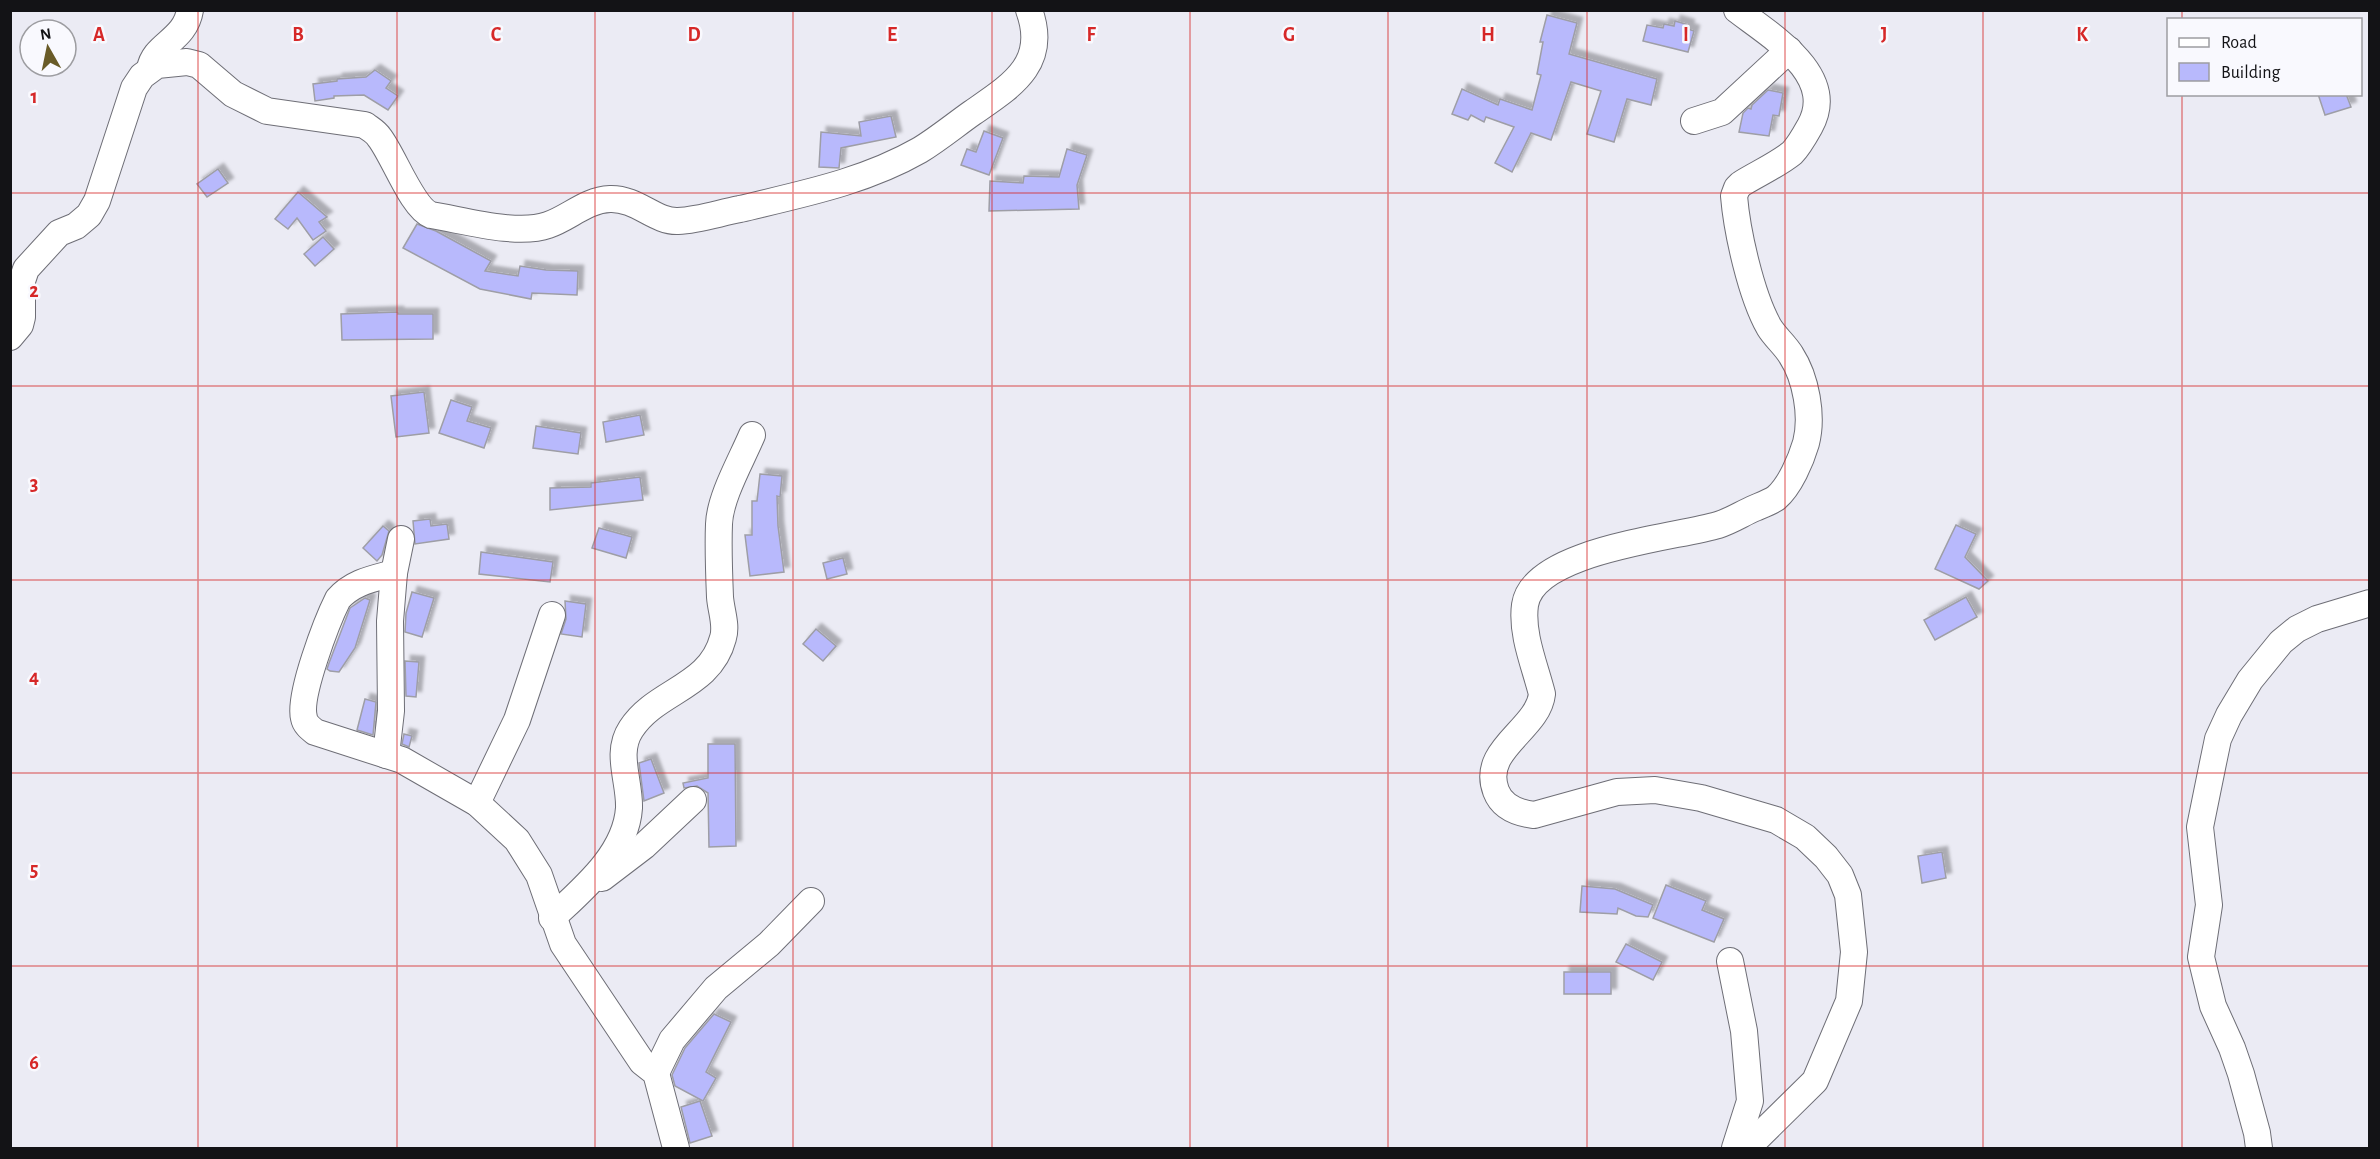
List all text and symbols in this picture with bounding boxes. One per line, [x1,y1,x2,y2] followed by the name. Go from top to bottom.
[18,18,78,78] north arrow
[2167,18,2362,96] legend
[39,25,53,43] text: N
[93,25,105,45] text: A
[292,25,304,45] text: B
[491,25,502,45] text: C
[687,25,701,45] text: D
[887,25,897,45] text: E
[1086,25,1096,45] text: F
[1283,25,1295,45] text: G
[1481,25,1495,45] text: H
[1683,25,1689,45] text: I
[1881,25,1887,45] text: J
[2076,25,2088,45] text: K
[2221,34,2257,52] text: Road
[2221,64,2281,82] text: Building
[30,87,38,107] text: 1
[29,281,39,301] text: 2
[30,474,38,494] text: 3
[29,667,39,687] text: 4
[30,860,38,880] text: 5
[29,1053,39,1073] text: 6

